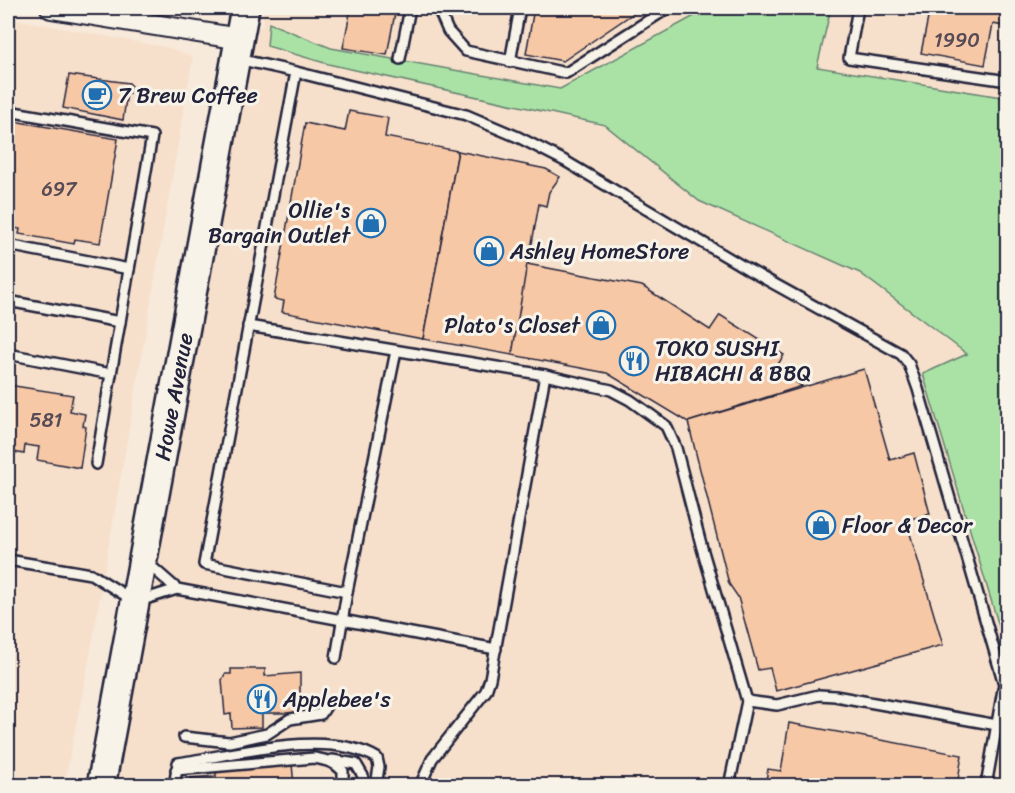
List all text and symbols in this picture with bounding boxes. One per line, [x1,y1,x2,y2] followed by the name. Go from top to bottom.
[934,23,980,58] house number: 1990
[118,76,258,115] place label: 7 Brew Coffee
[81,79,113,111] cafe icon: 7 Brew Coffee
[41,172,78,207] house number: 697
[208,191,351,255] place label: Ollie's Bargain Outlet
[355,207,387,239] shop icon: Ollie's Bargain Outlet
[509,232,689,271] place label: Ashley HomeStore
[473,235,505,267] shop icon: Ashley HomeStore
[444,306,581,345] place label: Plato's Closet
[585,309,617,341] shop icon: Plato's Closet
[655,329,811,393] place label: TOKO SUSHI HIBACHI & BBQ
[143,330,205,464] street label: Howe Avenue
[618,345,650,377] restaurant icon: TOKO SUSHI HIBACHI & BBQ
[30,403,62,438] house number: 581
[842,506,974,545] place label: Floor & Decor
[805,509,837,541] shop icon: Floor & Decor
[282,680,391,719] place label: Applebee's
[246,683,278,715] restaurant icon: Applebee's

